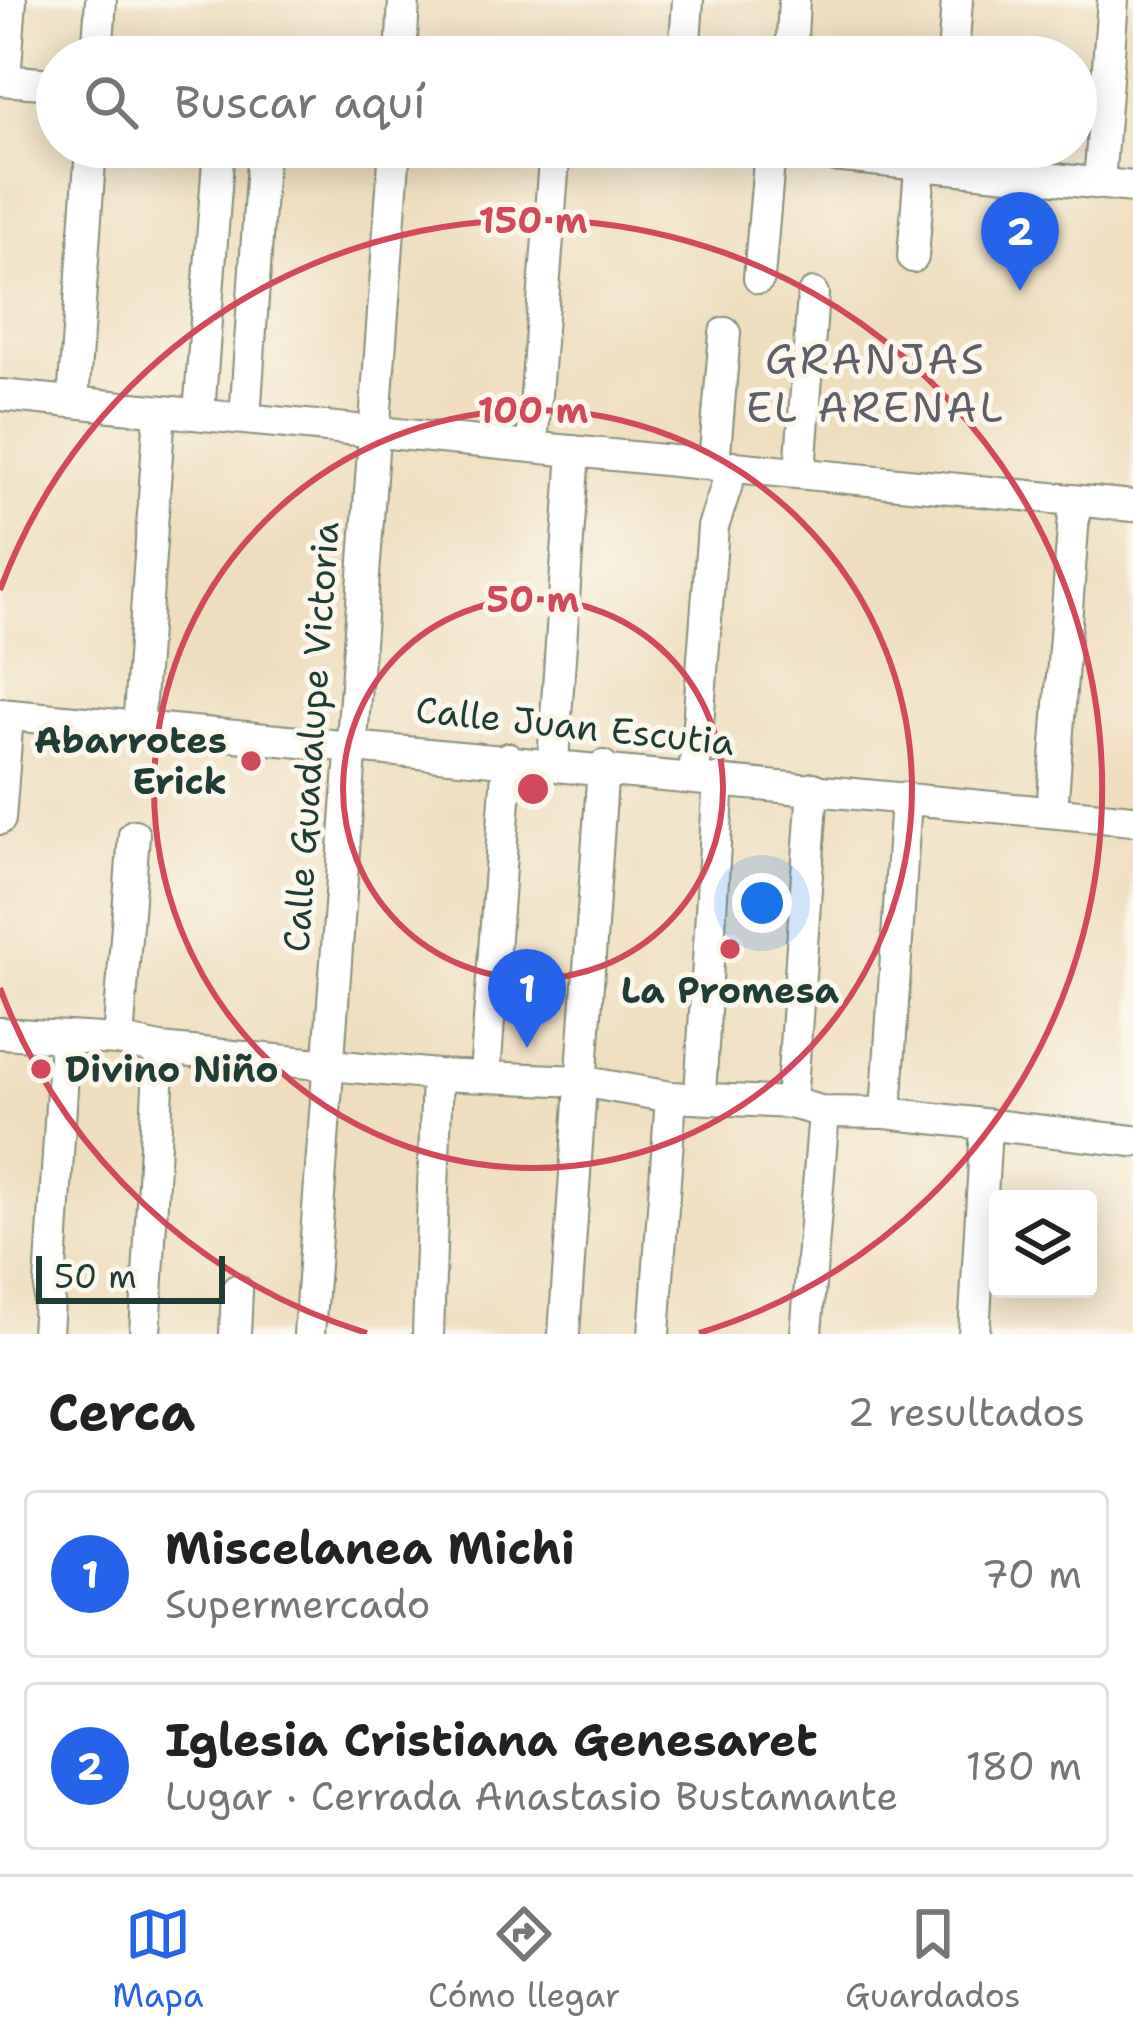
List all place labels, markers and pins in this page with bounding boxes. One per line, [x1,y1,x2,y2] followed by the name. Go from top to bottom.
[981,192,1059,291] pin: 2
[34,716,227,806] place label: Abarrotes Erick
[238,748,264,774] marker: Abarrotes Erick
[512,768,554,810] centre of rings
[717,936,743,962] marker: La Promesa
[488,949,566,1048] pin: 1
[621,966,839,1015] place label: La Promesa
[65,1045,279,1094] place label: Divino Niño
[28,1056,54,1082] marker: Divino Niño

